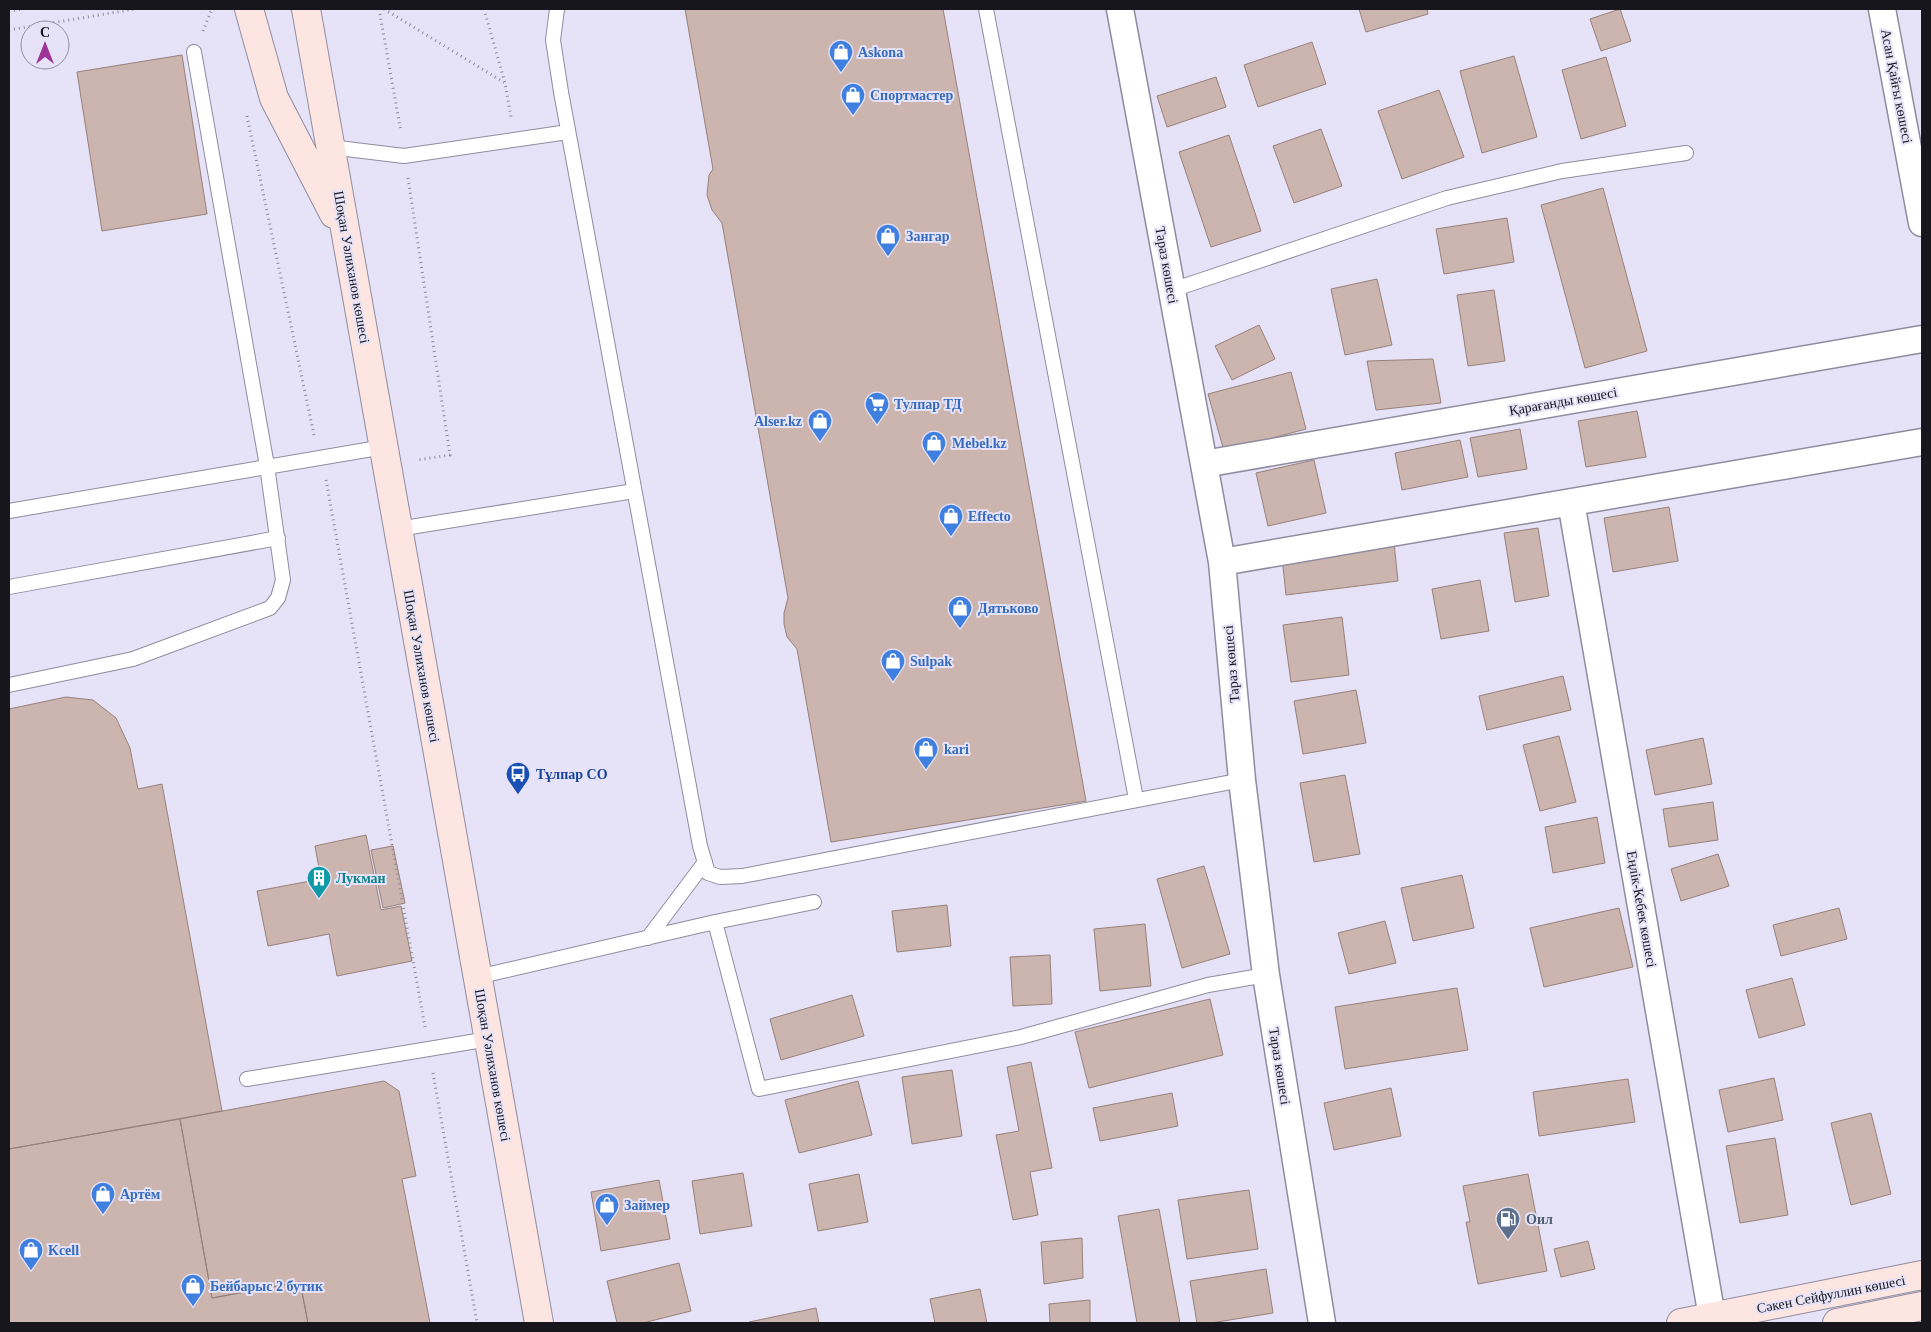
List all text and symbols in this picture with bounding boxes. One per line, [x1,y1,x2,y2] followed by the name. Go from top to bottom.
[20,20,70,70] north arrow
[40,25,50,40] text: С
[1878,28,1915,145] street label: Асан Қайғы көшесі
[828,39,854,73] shop icon: Askona
[858,45,903,60] place label: Askona
[840,82,866,116] shop icon: Спортмастер
[870,88,953,103] place label: Спортмастер
[331,190,372,345] street label: Шоқан Уәлиханов көшесі
[875,223,901,257] shop icon: Зангар
[1152,225,1181,305] street label: Тараз көшесі
[906,229,950,244] place label: Зангар
[1508,385,1618,418] street label: Қарағанды көшесі
[864,391,890,425] supermarket icon: Тулпар ТД
[894,397,962,412] place label: Тулпар ТД
[807,408,833,442] shop icon: Alser.kz
[754,414,802,429] place label: Alser.kz
[921,430,947,464] shop icon: Mebel.kz
[952,436,1007,451] place label: Mebel.kz
[938,503,964,537] shop icon: Effecto
[968,509,1011,524] place label: Effecto
[401,589,442,744] street label: Шоқан Уәлиханов көшесі
[947,595,973,629] shop icon: Дятьково
[978,601,1038,616] place label: Дятьково
[1221,624,1242,703] street label: Тараз көшесі
[880,648,906,682] shop icon: Sulpak
[910,654,952,669] place label: Sulpak
[913,736,939,770] shop icon: kari
[944,742,969,757] place label: kari
[505,761,531,795] bus stop icon: Тұлпар СО
[536,767,608,782] place label: Тұлпар СО
[1624,850,1659,969] street label: Еңлік-Кебек көшесі
[306,865,332,899] building icon: Лукман
[336,871,386,886] place label: Лукман
[472,988,513,1143] street label: Шоқан Уәлиханов көшесі
[1266,1026,1293,1106] street label: Тараз көшесі
[90,1181,116,1215] shop icon: Артём
[120,1187,161,1202] place label: Артём
[594,1192,620,1226] shop icon: Займер
[624,1198,670,1213] place label: Займер
[1495,1206,1521,1240] fuel station icon: Оил
[1526,1212,1553,1227] place label: Оил
[18,1237,44,1271] shop icon: Kcell
[48,1243,79,1258] place label: Kcell
[180,1273,206,1307] shop icon: Бейбарыс 2 бутик
[1755,1273,1907,1316] street label: Сәкен Сейфуллин көшесі
[210,1279,324,1294] place label: Бейбарыс 2 бутик

